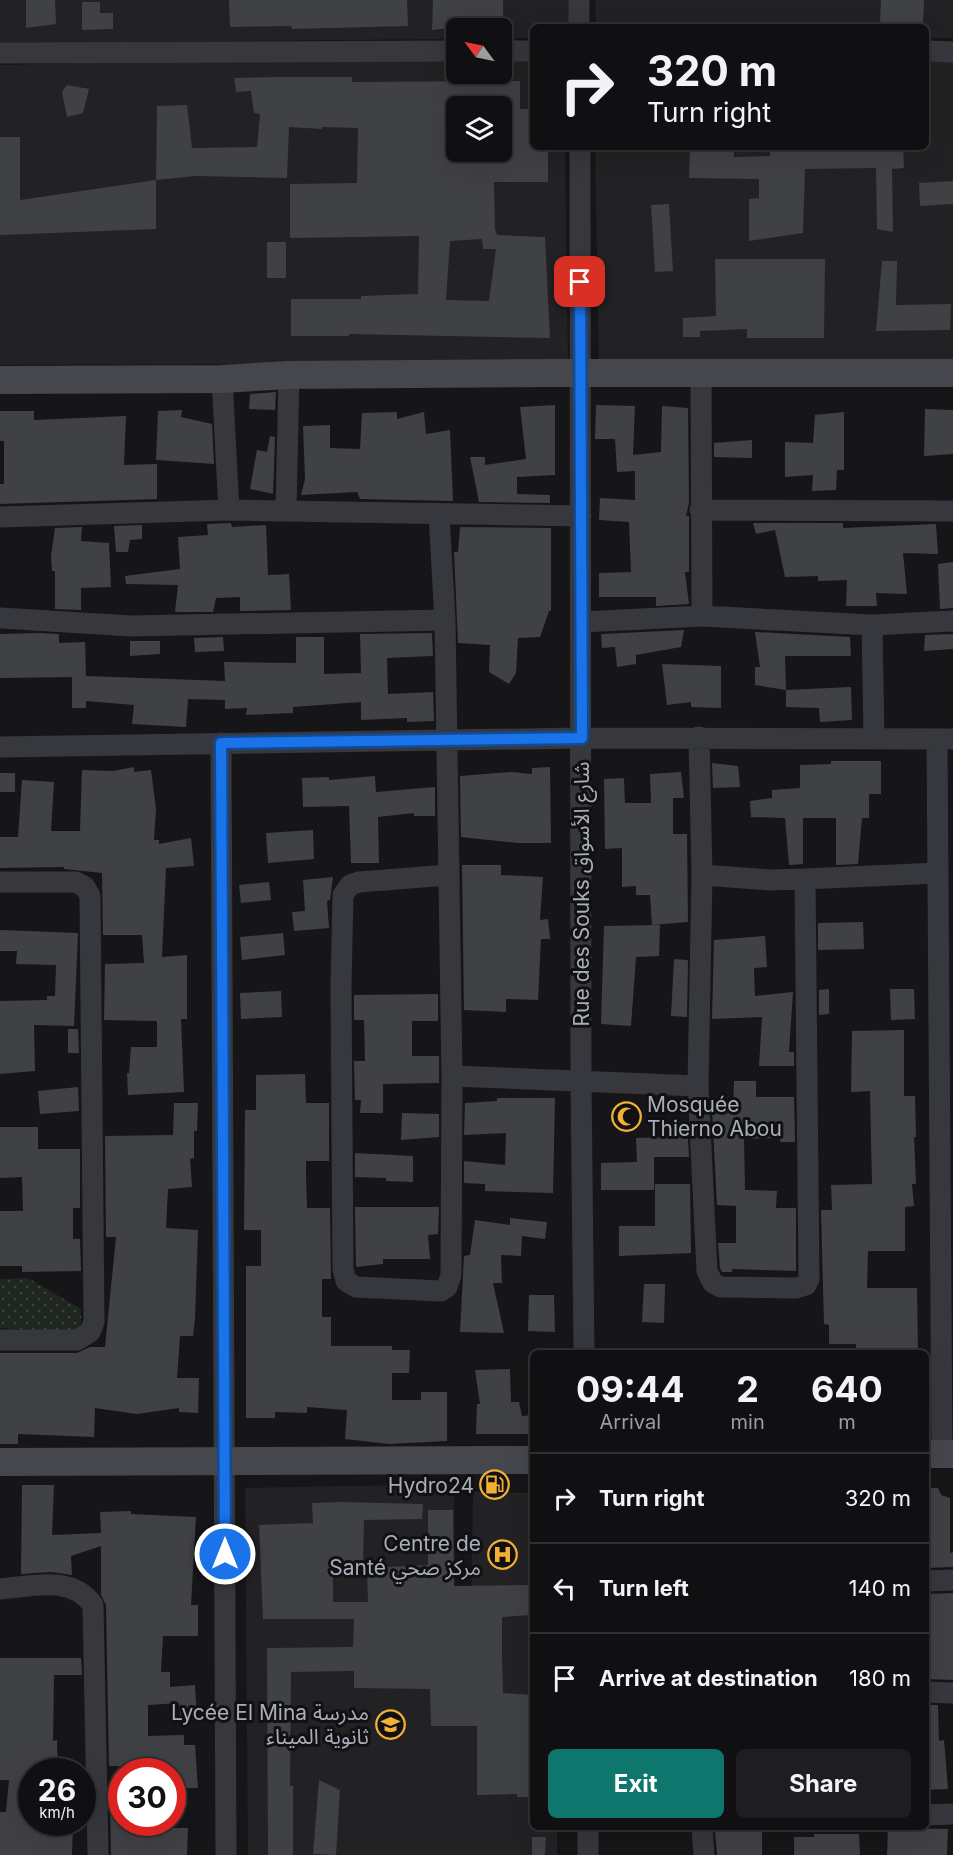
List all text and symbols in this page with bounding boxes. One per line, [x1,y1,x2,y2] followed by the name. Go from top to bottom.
[446,18,512,84] north arrow
[446,18,512,162] map controls
[647,45,777,96] text: 320 m
[548,48,626,126] icon: right
[446,96,512,162] button: layers
[647,96,771,129] text: Turn right
[554,256,605,307] pin
[563,265,596,298] icon: arrive
[569,762,597,1026] street label: Rue des Souks شارع الأسواق
[647,1092,782,1141] place label: Mosquée Thierno Abou
[610,1100,642,1132] mosque icon: Mosquée Thierno Abou
[576,1367,684,1411] text: 09:44
[736,1367,759,1411] text: 2
[811,1367,883,1411] text: 640
[600,1410,661,1434] text: Arrival
[731,1410,765,1434] text: min
[838,1410,856,1434] text: m
[479,1469,511,1501] fuel station icon: Hydro24
[388,1473,474,1498] place label: Hydro24
[548,1482,581,1515] icon: right
[599,1485,705,1511] text: Turn right
[845,1485,911,1511] text: 320 m
[193,1522,257,1586] position arrow
[329,1531,481,1583] place label: Centre de Santé مركز صحي
[486,1539,518,1571] hospital icon: Centre de Santé مركز صحي
[548,1572,581,1605] icon: left
[599,1575,689,1601] text: Turn left
[849,1575,911,1601] text: 140 m
[548,1662,581,1695] icon: arrive
[599,1665,818,1691] text: Arrive at destination
[849,1665,911,1691] text: 180 m
[171,1700,369,1749] place label: Lycée El Mina مدرسة ثانوية الميناء
[374,1708,406,1740] school or university icon: Lycée El Mina مدرسة ثانوية الميناء
[548,1749,724,1818] button: Exit
[736,1749,911,1818] button: Share
[108,1758,186,1836] speed limit sign: 30
[38,1772,76,1808] text: 26
[39,1803,75,1822] text: km/h

